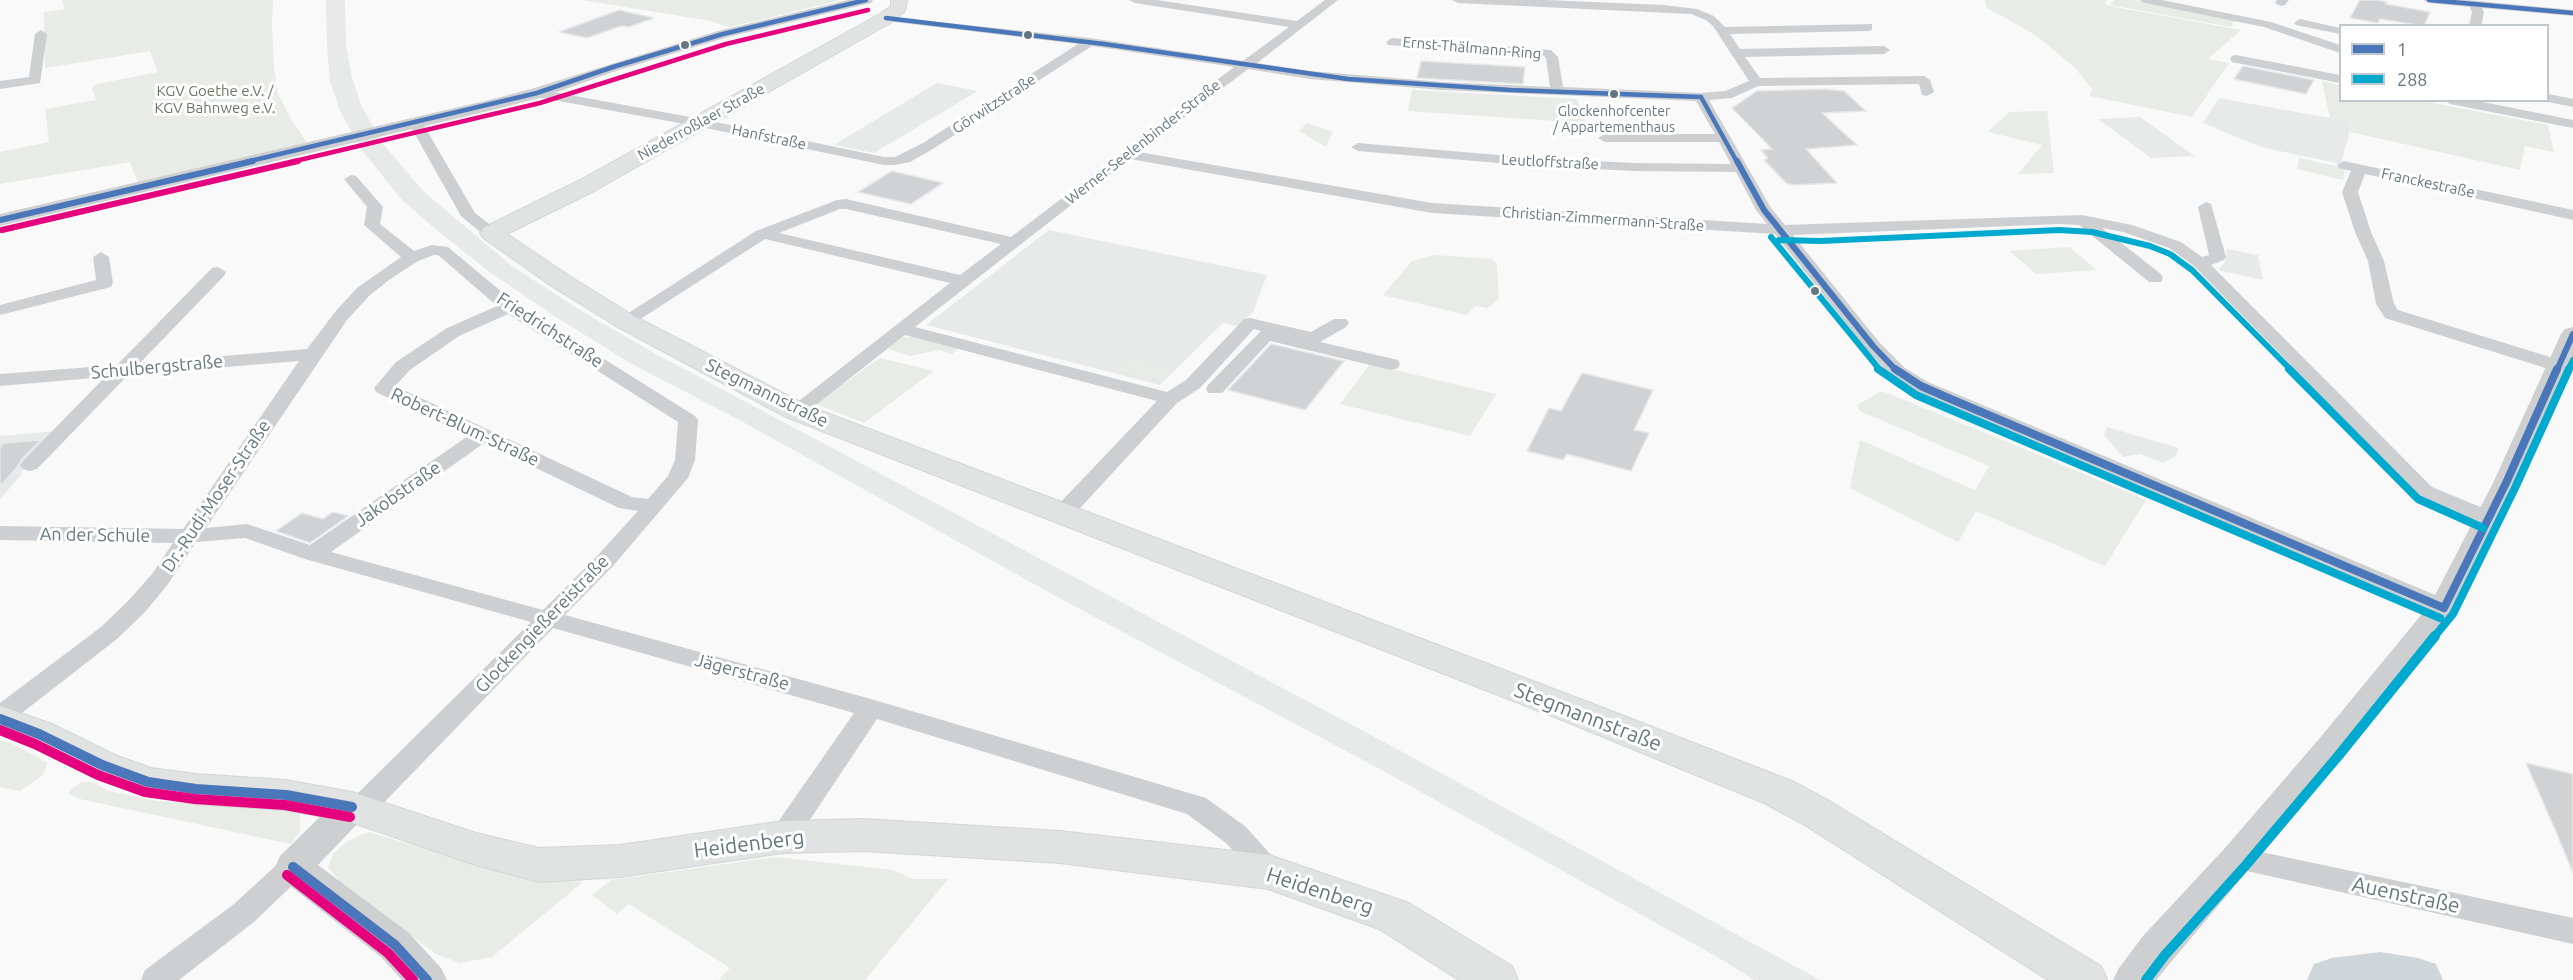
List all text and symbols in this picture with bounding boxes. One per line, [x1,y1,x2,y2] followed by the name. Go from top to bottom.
[2339,24,2549,102] legend
[1022,29,1034,41] unlabelled marker
[1402,33,1542,63] street label: Ernst-Thälmann-Ring
[679,39,691,51] unlabelled marker
[2397,39,2407,59] text: 1
[2397,69,2427,89] text: 288
[949,70,1039,138] street label: Görwitzstraße
[1062,76,1224,208] street label: Werner-Seelenbinder-Straße
[634,80,768,164] street label: Niederroßlaer Straße
[154,82,276,117] park label: KGV Goethe e.V. / KGV Bahnweg e.V.
[1608,88,1620,100] marker: Glockenhofcenter / Appartementhaus
[1553,103,1675,136] place label: Glockenhofcenter / Appartementhaus
[730,120,808,154] street label: Hanfstraße
[1501,150,1599,174] street label: Leutloffstraße
[2380,164,2476,202] street label: Franckestraße
[1501,203,1705,235] street label: Christian-Zimmermann-Straße
[1809,285,1821,297] unlabelled marker
[493,288,607,372] street label: Friedrichstraße
[90,350,224,384] street label: Schulbergstraße
[702,354,832,432] street label: Stegmannstraße
[387,383,543,471] street label: Robert-Blum-Straße
[157,416,275,576] street label: Dr.-Rudi-Moser-Straße
[351,457,445,531] street label: Jakobstraße
[40,523,150,547] street label: An der Schule
[471,551,613,697] street label: Glockengießereistraße
[692,649,792,695] street label: Jägerstraße
[1511,677,1665,757] street label: Stegmannstraße
[692,825,806,863] street label: Heidenberg
[1263,862,1377,920] street label: Heidenberg
[2350,871,2462,919] street label: Auenstraße

